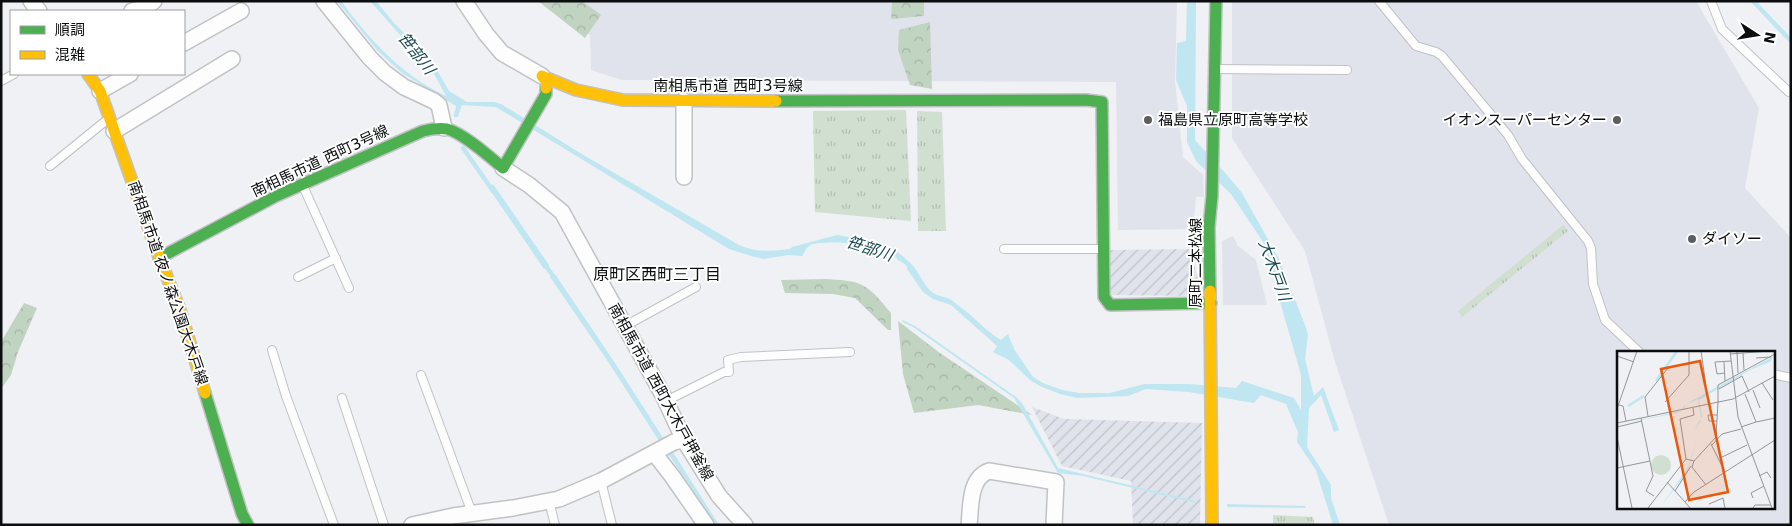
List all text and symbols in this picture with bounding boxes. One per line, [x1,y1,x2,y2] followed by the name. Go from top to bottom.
[10,10,185,75] legend
[1732,10,1782,60] north arrow
[55,21,85,39] text: 順調
[394,29,440,80] water label: 笹部川
[1761,30,1779,45] text: N
[55,46,85,64] text: 混雑
[653,77,803,95] street label: 南相馬市道 西町3号線
[1158,111,1308,129] place label: 福島県立原町高等学校
[1442,111,1607,129] place label: イオンスーパーセンター
[1142,114,1154,126] marker: 福島県立原町高等学校
[1611,114,1623,126] marker: イオンスーパーセンター
[249,121,391,201] street label: 南相馬市道 西町3号線
[125,179,211,387] street label: 南相馬市道 夜ノ森公園大木戸線
[1187,218,1205,308] street label: 原町二本松線
[1702,230,1762,248] place label: ダイソー
[844,232,898,266] water label: 笹部川
[1686,233,1698,245] marker: ダイソー
[1255,237,1295,305] water label: 大木戸川
[593,265,721,284] district label: 原町区西町三丁目
[605,300,717,484] street label: 南相馬市道 西町大木戸押釜線
[1617,351,1774,508] inset map

